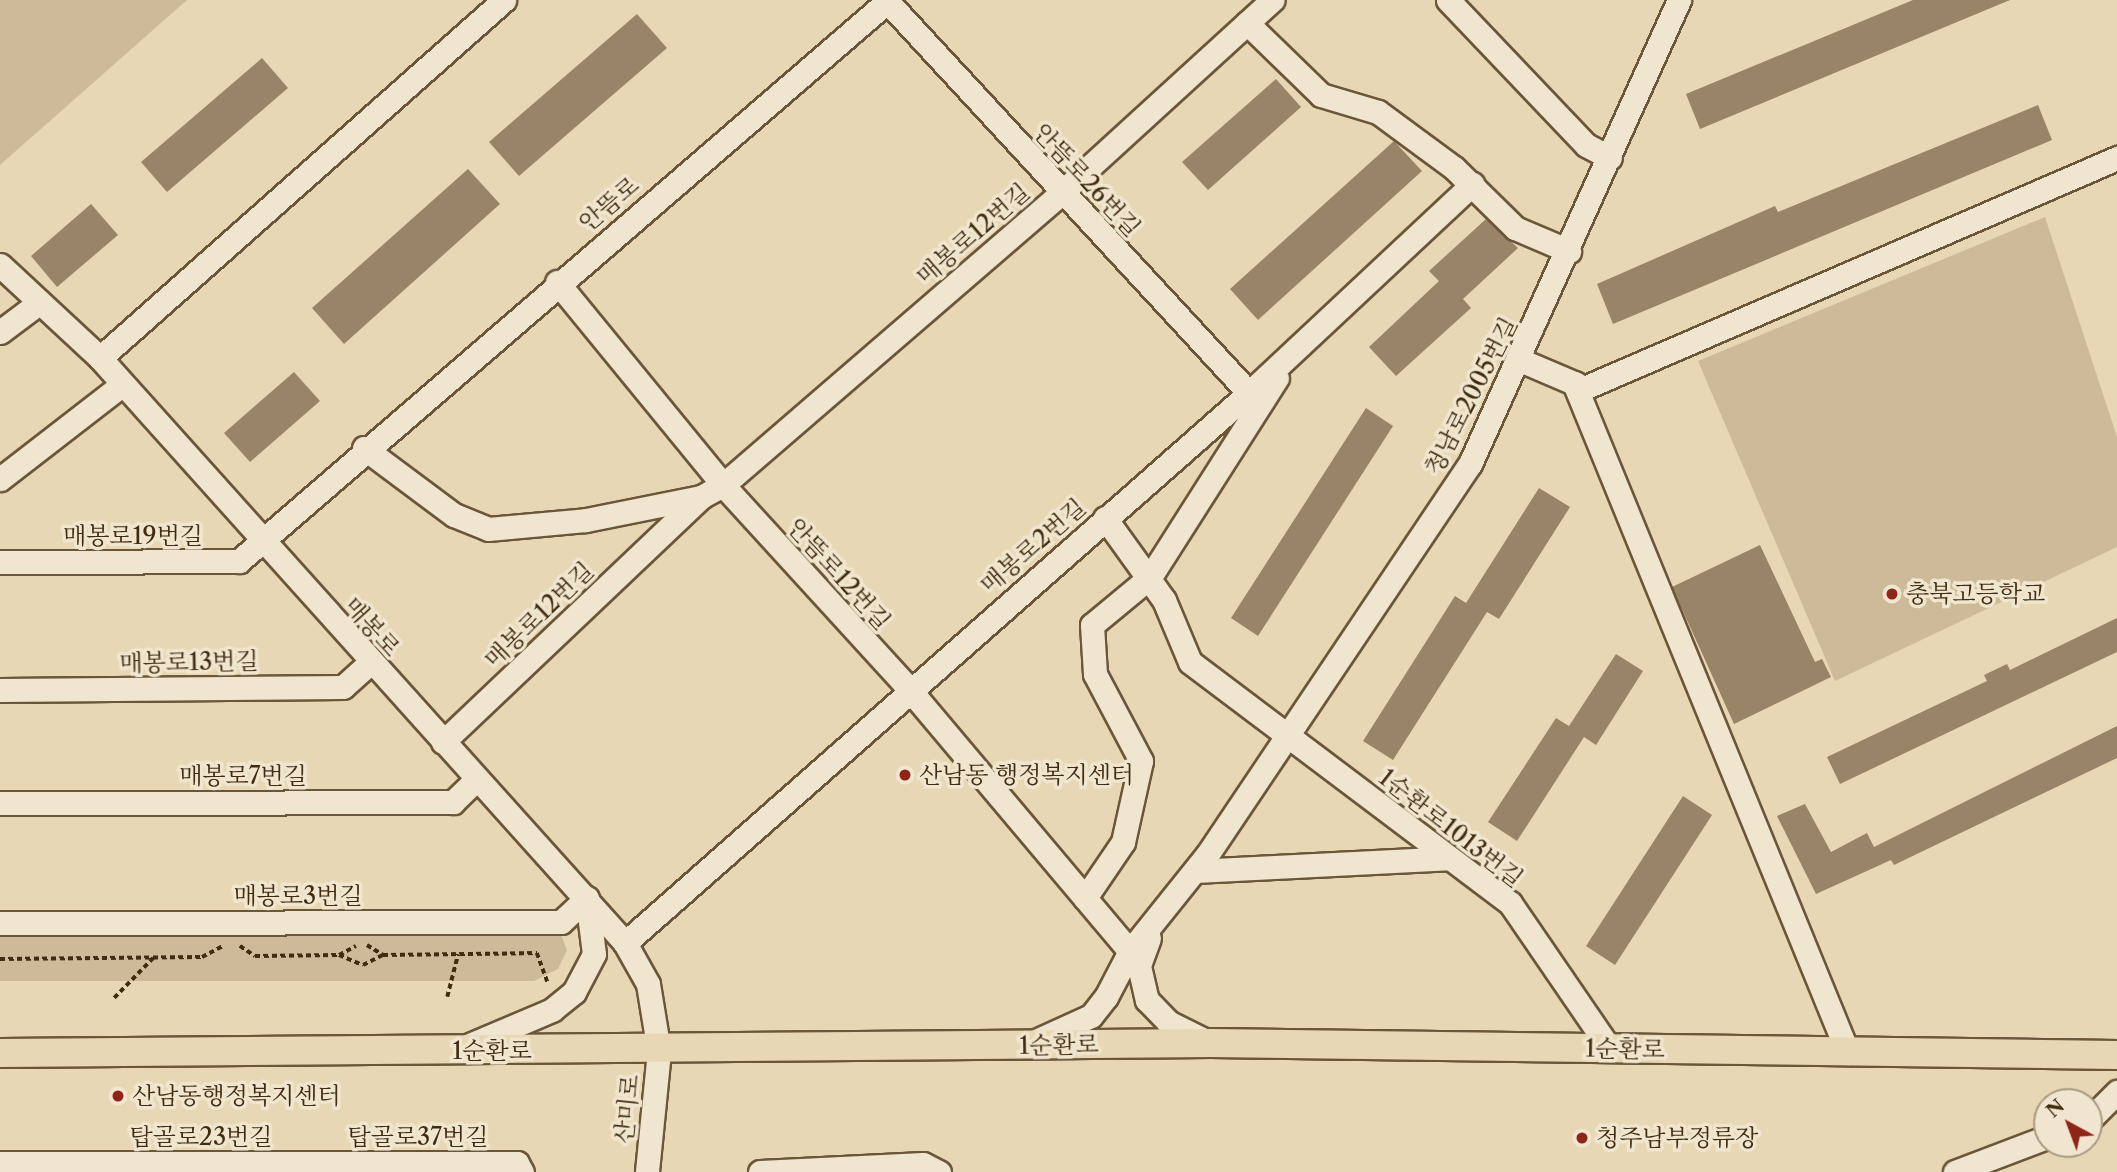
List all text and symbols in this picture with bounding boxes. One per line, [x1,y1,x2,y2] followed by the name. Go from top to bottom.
[1027,118,1147,242] street label: 안뜸로26번길
[573,171,645,237] street label: 안뜸로
[911,177,1035,291] street label: 매봉로12번길
[1419,312,1523,480] street label: 청남로2005번길
[975,493,1091,599] street label: 매봉로2번길
[782,512,896,636] street label: 안뜸로12번길
[63,522,203,550] street label: 매봉로19번길
[479,556,599,674] street label: 매봉로12번길
[1906,580,2045,608] place label: 충북고등학교
[1884,586,1900,602] marker: 충북고등학교
[338,592,406,662] street label: 매봉로
[119,646,259,678] street label: 매봉로13번길
[919,761,1134,789] place label: 산남동 행정복지센터
[179,762,307,790] street label: 매봉로7번길
[1373,763,1529,893] street label: 1순환로1013번길
[897,767,913,783] marker: 산남동 행정복지센터
[233,882,363,910] street label: 매봉로3번길
[1019,1030,1099,1060] street label: 1순환로
[1585,1034,1665,1064] street label: 1순환로
[452,1037,532,1065] street label: 1순환로
[609,1073,645,1145] street label: 산미로
[132,1082,341,1110] place label: 산남동행정복지센터
[110,1088,126,1104] marker: 산남동행정복지센터
[2033,1088,2103,1158] north arrow
[2041,1094,2069,1122] text: N
[130,1123,272,1151] street label: 탑골로23번길
[348,1123,488,1151] street label: 탑골로37번길
[1596,1124,1758,1152] place label: 청주남부정류장
[1574,1130,1590,1146] marker: 청주남부정류장

